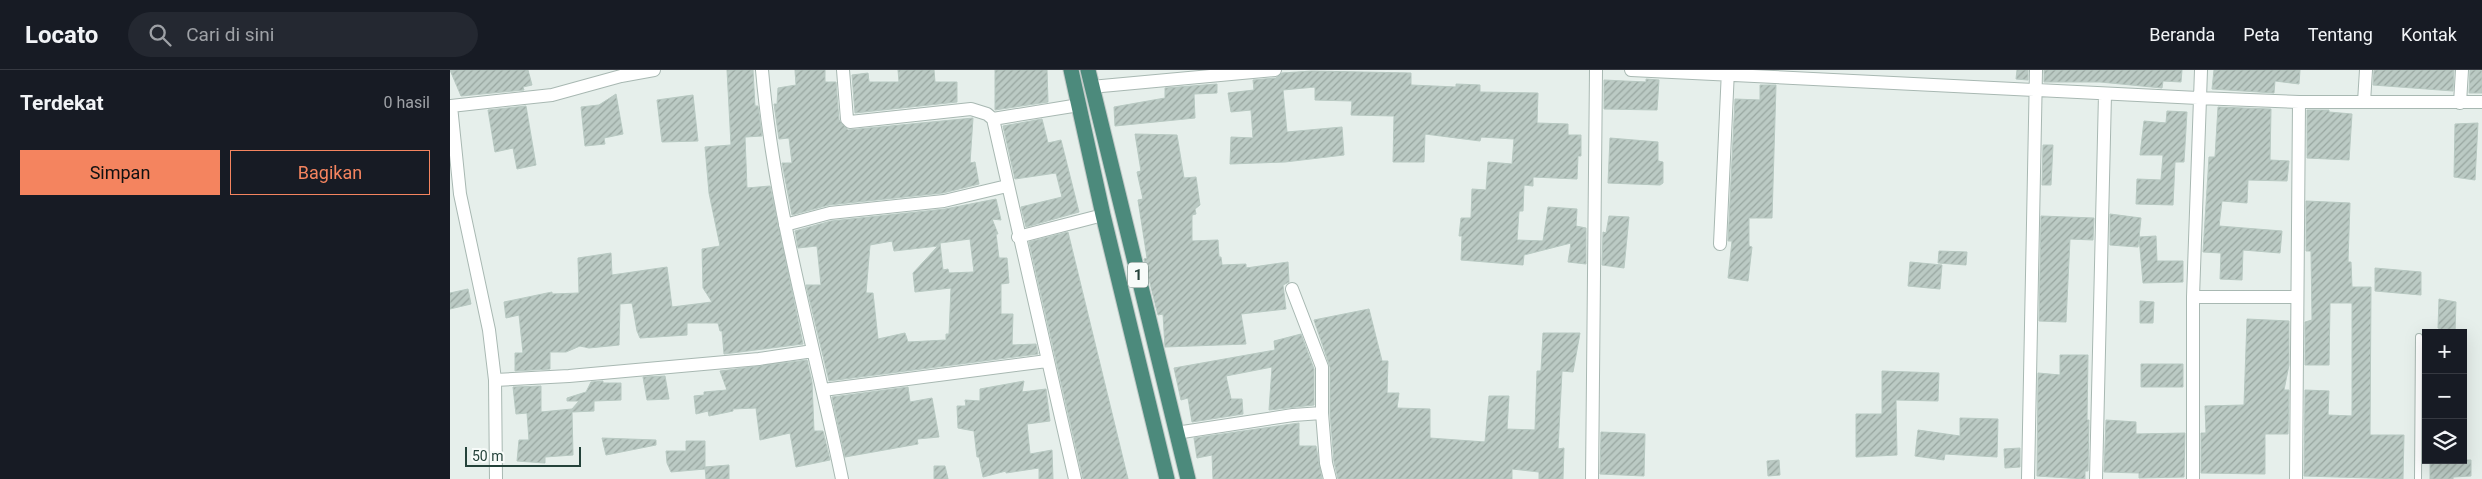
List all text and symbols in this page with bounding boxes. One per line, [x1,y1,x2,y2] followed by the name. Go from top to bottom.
[128,12,478,57] search box
[25,21,98,49] text: Locato
[146,21,174,49] icon: search
[186,23,274,46] text: Cari di sini
[2149,24,2215,45] text: Beranda
[2243,24,2280,45] text: Peta
[2308,24,2373,45] text: Tentang
[2401,24,2457,45] text: Kontak
[20,91,104,115] text: Terdekat
[383,93,430,112] text: 0 hasil
[20,150,220,195] button: Simpan
[230,150,430,195] button: Bagikan
[1128,262,1148,288] road number: 1
[2422,329,2467,464] map controls
[2422,329,2467,374] button: +
[2422,374,2467,419] button: −
[2422,419,2467,464] button: layers
[465,444,581,467] scale bar
[472,448,504,464] text: 50 m

